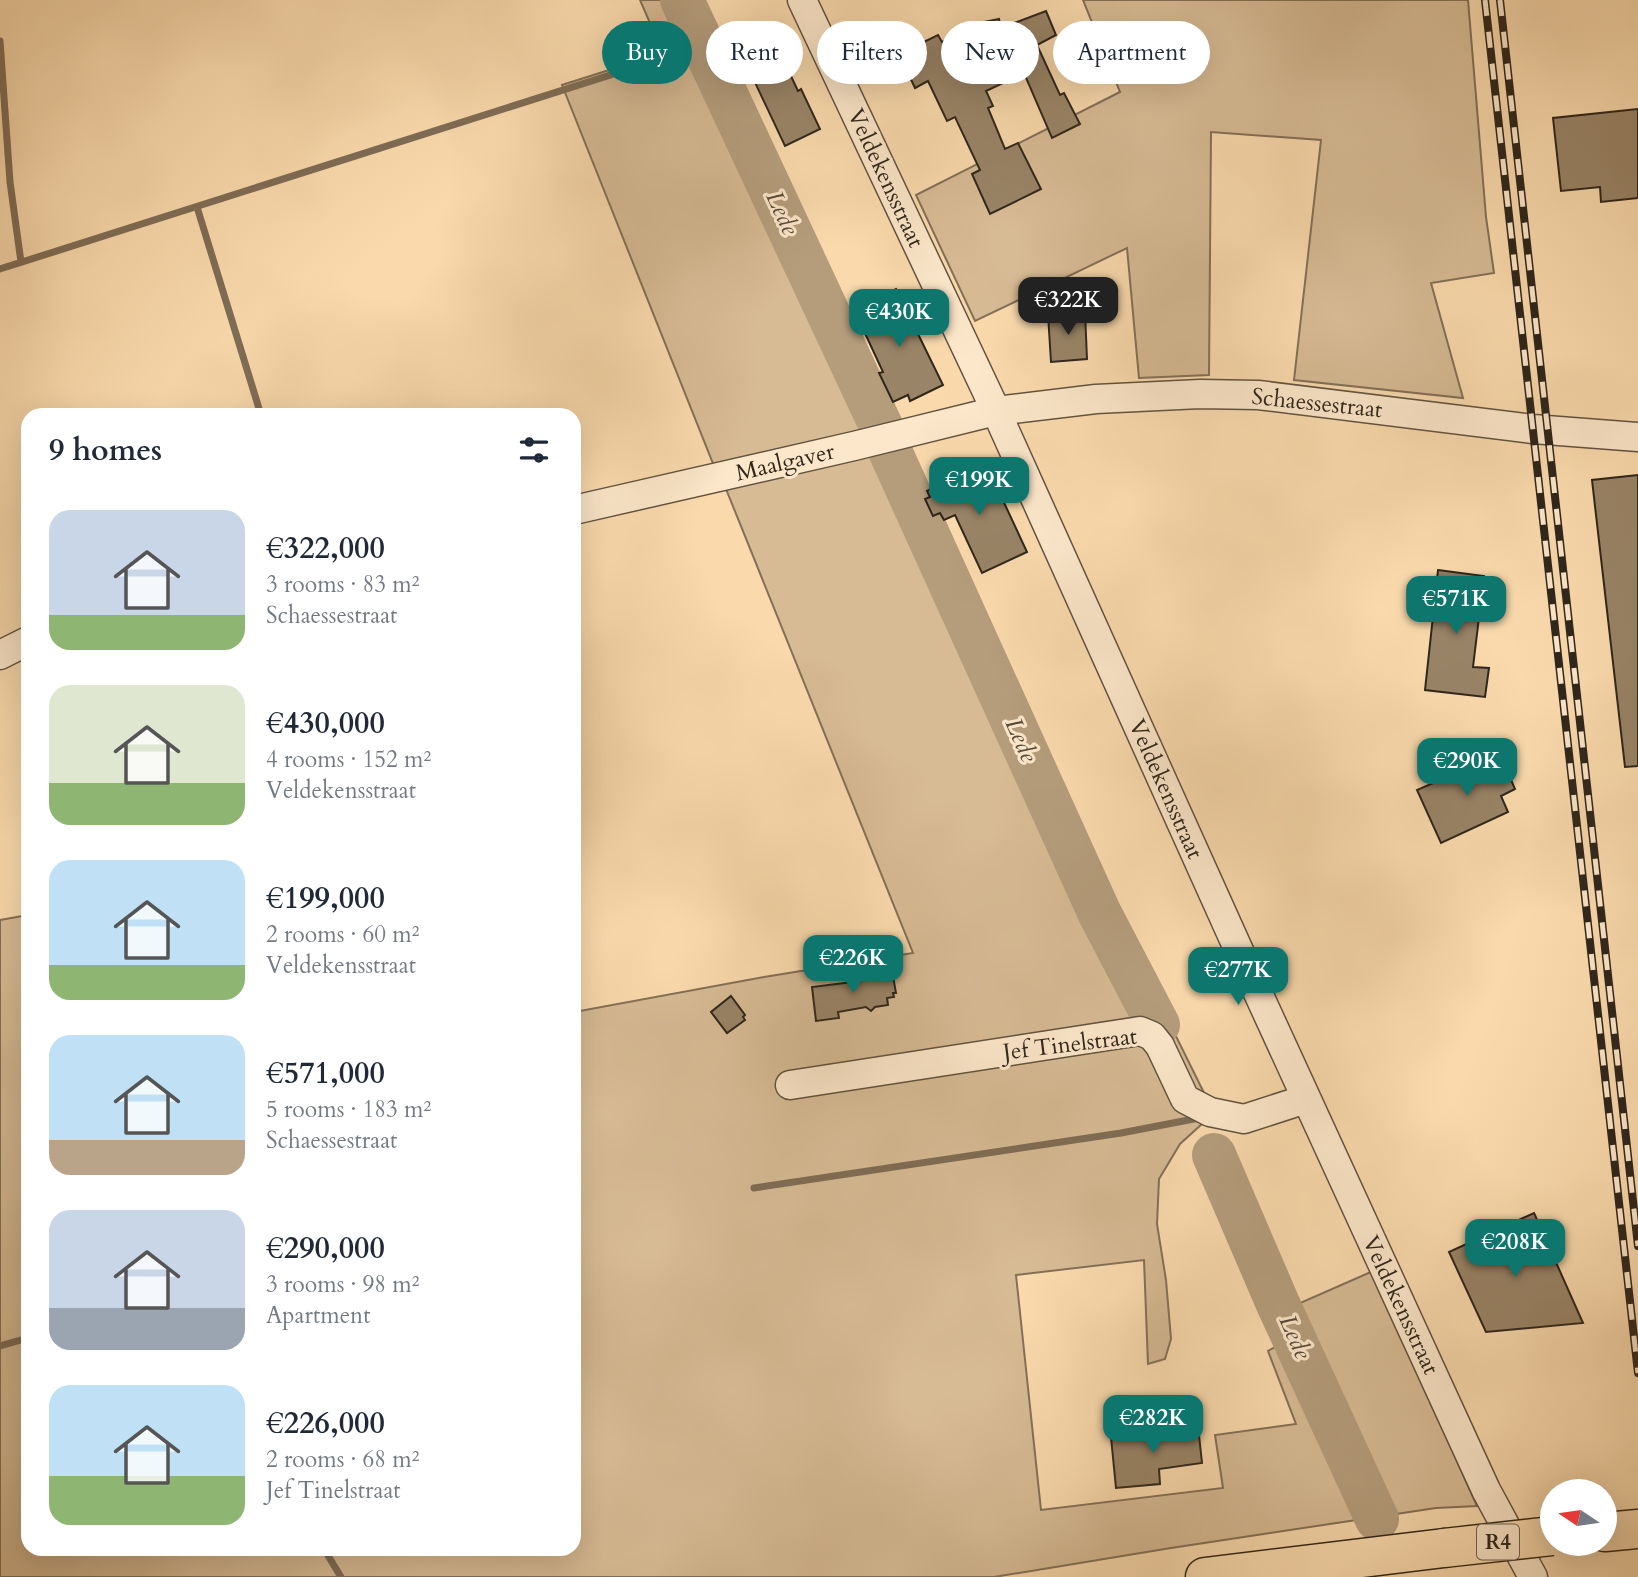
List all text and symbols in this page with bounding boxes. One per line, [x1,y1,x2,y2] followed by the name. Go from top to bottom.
[602,21,692,84] chip: Buy
[706,21,803,84] chip: Rent
[817,21,927,84] chip: Filters
[941,21,1039,84] chip: New
[1053,21,1210,84] chip: Apartment
[840,104,932,252] street label: Veldekensstraat
[758,186,807,241] water label: Lede
[1019,278,1117,337] pin: €322K
[1034,284,1102,315] text: €322K
[850,290,948,349] pin: €430K
[865,296,933,327] text: €430K
[1250,381,1384,425] street label: Schaessestraat
[49,430,162,471] text: 9 homes
[515,431,553,469] icon: filters
[732,435,838,488] street label: Maalgaver
[930,458,1028,517] pin: €199K
[945,464,1013,495] text: €199K
[266,528,385,569] text: €322,000
[105,538,189,622] icon: home
[266,569,419,600] text: 3 rooms · 83 m²
[1407,576,1505,636] pin: €571K
[1422,583,1490,614] text: €571K
[266,600,397,631] text: Schaessestraat
[266,703,385,744] text: €430,000
[105,713,189,797] icon: home
[997,713,1046,768] water label: Lede
[1121,714,1211,864] street label: Veldekensstraat
[1418,738,1516,798] pin: €290K
[266,744,431,775] text: 4 rooms · 152 m²
[1433,745,1501,776] text: €290K
[266,775,416,806] text: Veldekensstraat
[266,878,385,919] text: €199,000
[105,888,189,972] icon: home
[266,919,419,950] text: 2 rooms · 60 m²
[804,936,902,995] pin: €226K
[819,942,887,973] text: €226K
[1189,948,1287,1007] pin: €277K
[266,950,416,981] text: Veldekensstraat
[1204,954,1272,985] text: €277K
[998,1020,1139,1068] street label: Jef Tinelstraat
[266,1053,385,1094] text: €571,000
[105,1063,189,1147] icon: home
[266,1094,431,1125] text: 5 rooms · 183 m²
[266,1125,397,1156] text: Schaessestraat
[1466,1220,1564,1279] pin: €208K
[1481,1226,1549,1257] text: €208K
[266,1228,385,1269] text: €290,000
[1355,1231,1447,1379] street label: Veldekensstraat
[105,1238,189,1322] icon: home
[266,1269,419,1300] text: 3 rooms · 98 m²
[266,1300,370,1331] text: Apartment
[1271,1310,1320,1365] water label: Lede
[1104,1396,1202,1455] pin: €282K
[1119,1402,1187,1433] text: €282K
[266,1403,385,1444] text: €226,000
[105,1413,189,1497] icon: home
[266,1444,419,1475] text: 2 rooms · 68 m²
[266,1475,401,1506] text: Jef Tinelstraat
[1540,1479,1617,1556] north arrow
[1540,1479,1617,1556] map controls
[1477,1524,1519,1560] road number: R4

